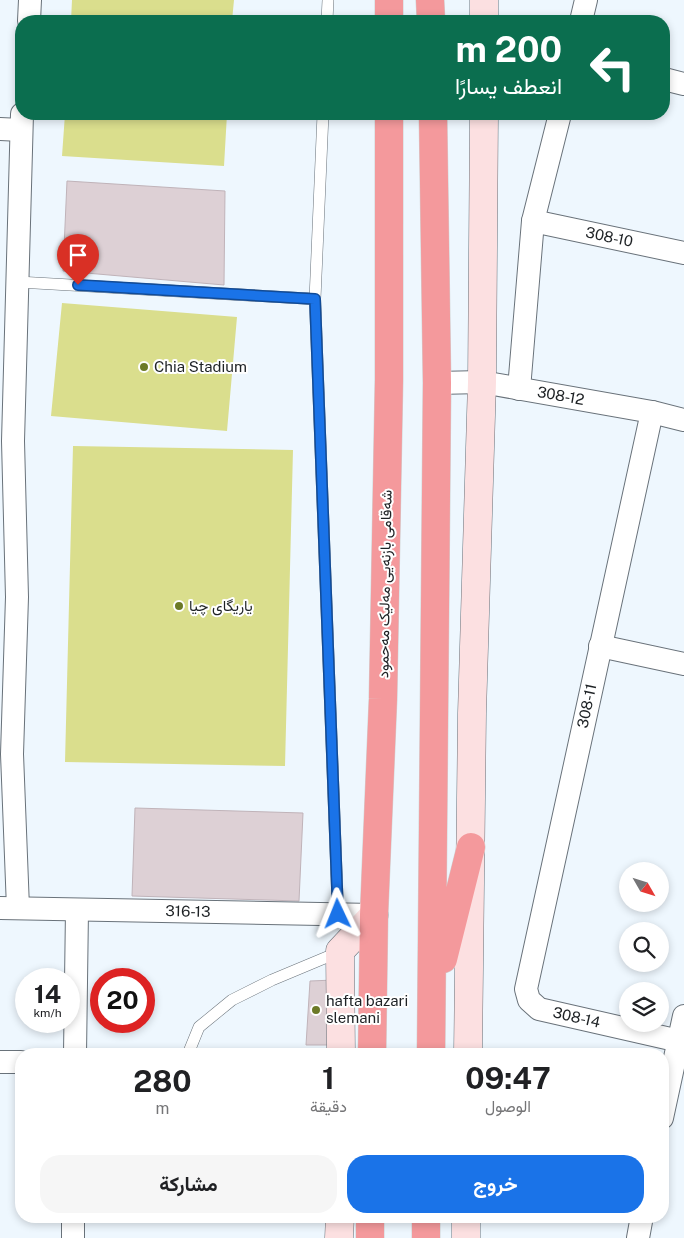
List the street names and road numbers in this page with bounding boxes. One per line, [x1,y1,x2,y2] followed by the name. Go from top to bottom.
[584,223,635,250] street label: 308-10
[536,383,586,408] street label: 308-12
[374,490,397,678] street label: شەقامی بازنەیی مەلیک مەحمود
[574,682,599,730] street label: 308-11
[165,902,211,920] street label: 316-13
[551,1003,602,1031] street label: 308-14

